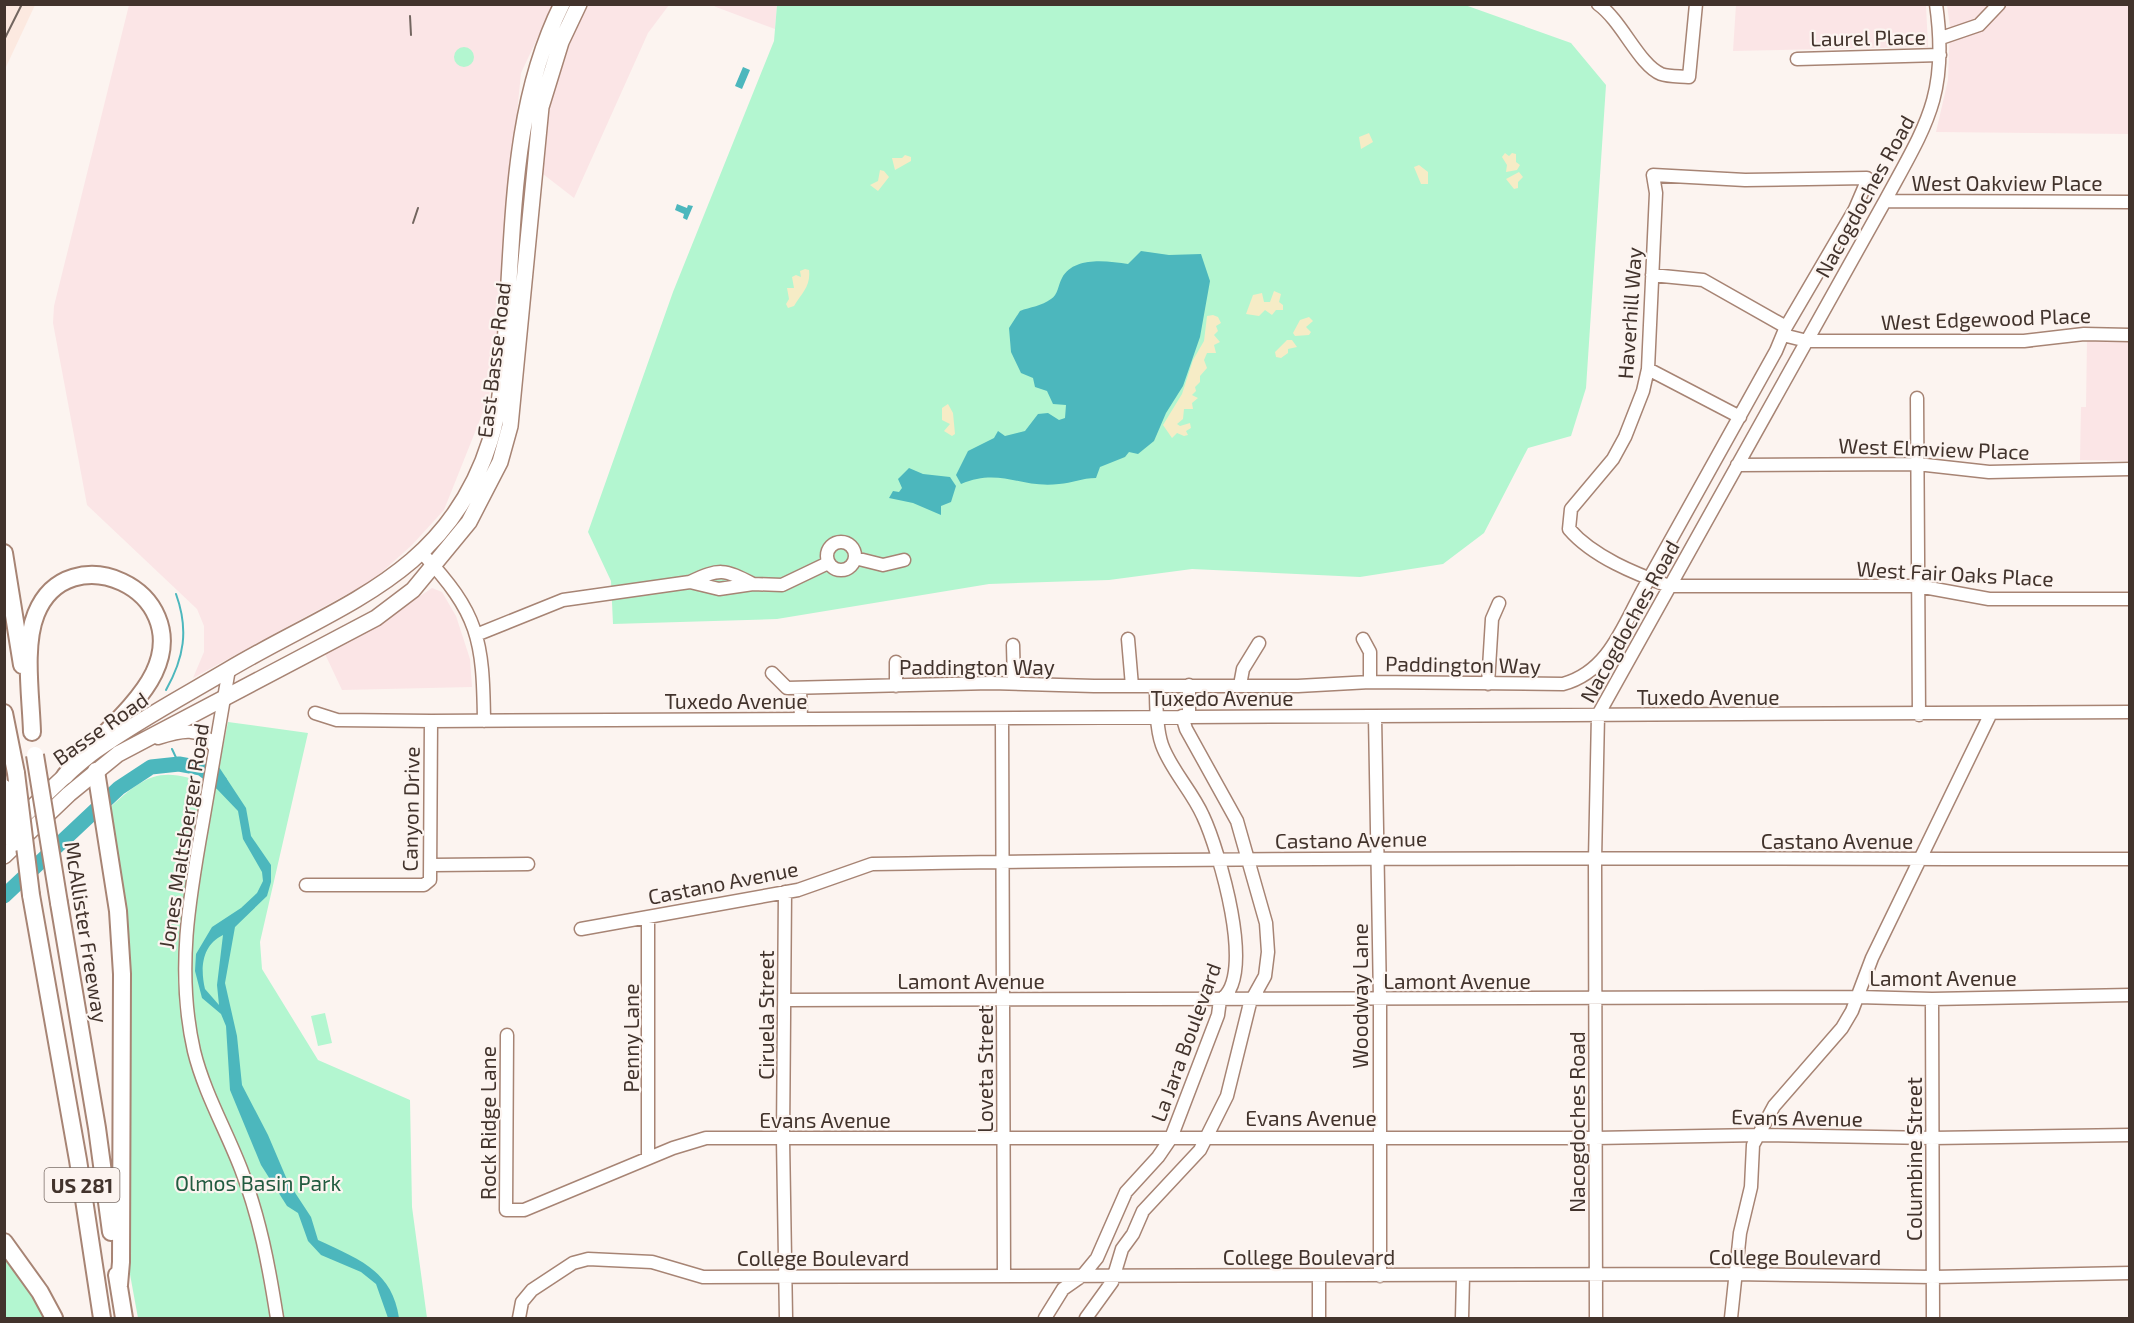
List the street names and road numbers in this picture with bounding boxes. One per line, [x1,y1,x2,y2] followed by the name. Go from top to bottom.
[1810,23,1926,51] street label: Laurel Place
[1809,111,1919,281] street label: Nacogdoches Road
[1911,170,2103,195] street label: West Oakview Place
[1612,246,1646,380] street label: Haverhill Way
[471,281,515,439] street label: East Basse Road
[1881,302,2091,334] street label: West Edgewood Place
[1838,432,2030,464] street label: West Elmview Place
[1574,536,1684,706] street label: Nacogdoches Road
[1856,555,2054,591] street label: West Fair Oaks Place
[1385,650,1541,678] street label: Paddington Way
[899,654,1055,679] street label: Paddington Way
[1637,684,1779,709] street label: Tuxedo Avenue
[1151,685,1293,710] street label: Tuxedo Avenue
[48,686,152,770] street label: Basse Road
[665,688,807,713] street label: Tuxedo Avenue
[153,721,213,951] street label: Jones Maltsberger Road
[396,746,424,872] street label: Canyon Drive
[1275,825,1427,853] street label: Castano Avenue
[1761,828,1913,853] street label: Castano Avenue
[60,839,114,1025] street label: McAllister Freeway
[646,855,800,909] street label: Castano Avenue
[1347,923,1372,1069] street label: Woodway Lane
[753,950,778,1080] street label: Ciruela Street
[1145,959,1225,1125] street label: La Jara Boulevard
[1869,965,2017,990] street label: Lamont Avenue
[897,968,1045,993] street label: Lamont Avenue
[1383,968,1531,993] street label: Lamont Avenue
[618,983,643,1093] street label: Penny Lane
[972,1005,997,1133] street label: Loveta Street
[1564,1031,1589,1213] street label: Nacogdoches Road
[475,1046,500,1200] street label: Rock Ridge Lane
[1901,1077,1926,1241] street label: Columbine Street
[1731,1103,1863,1131] street label: Evans Avenue
[1245,1105,1377,1130] street label: Evans Avenue
[759,1107,891,1132] street label: Evans Avenue
[44,1168,119,1202] road number: US 281
[1223,1244,1395,1269] street label: College Boulevard
[1709,1244,1881,1269] street label: College Boulevard
[737,1245,909,1270] street label: College Boulevard

